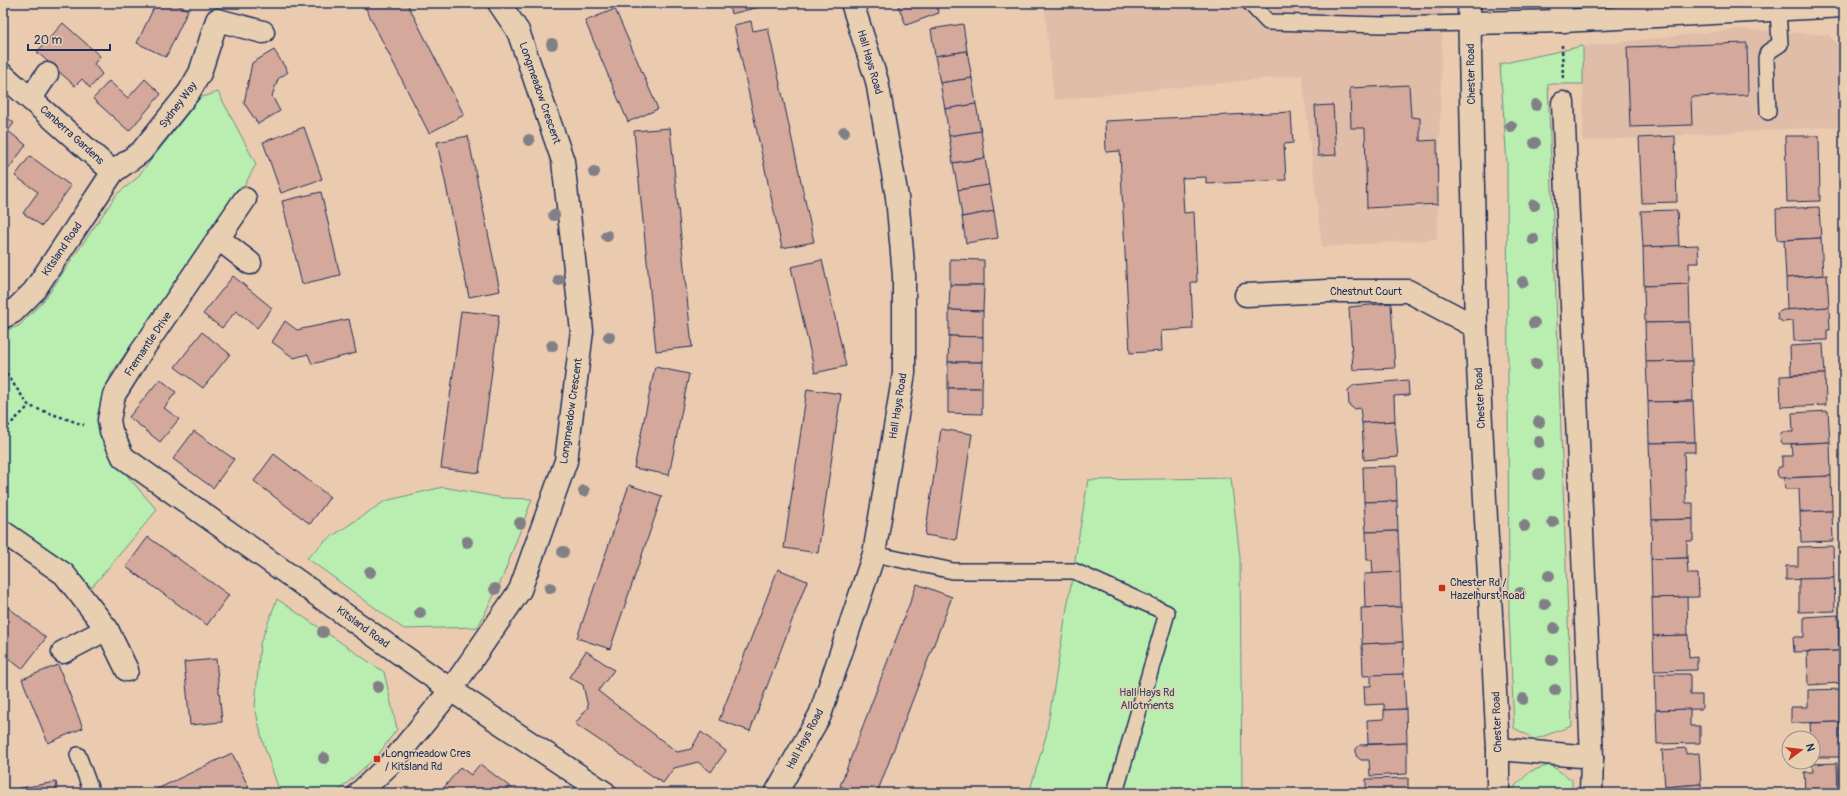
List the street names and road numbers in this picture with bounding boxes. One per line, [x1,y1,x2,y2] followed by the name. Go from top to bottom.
[855,28,885,96] street label: Hall Hays Road
[516,40,564,146] street label: Longmeadow Crescent
[1464,43,1478,105] street label: Chester Road
[156,79,200,131] street label: Sydney Way
[37,103,107,167] street label: Canberra Gardens
[39,220,85,278] street label: Kitsland Road
[1330,285,1403,298] street label: Chestnut Court
[122,309,175,379] street label: Fremantle Drive
[557,357,585,465] street label: Longmeadow Crescent
[1472,367,1488,429] street label: Chester Road
[886,372,910,440] street label: Hall Hays Road
[334,603,392,651] street label: Kitsland Road
[1489,691,1505,753] street label: Chester Road
[784,707,826,771] street label: Hall Hays Road

